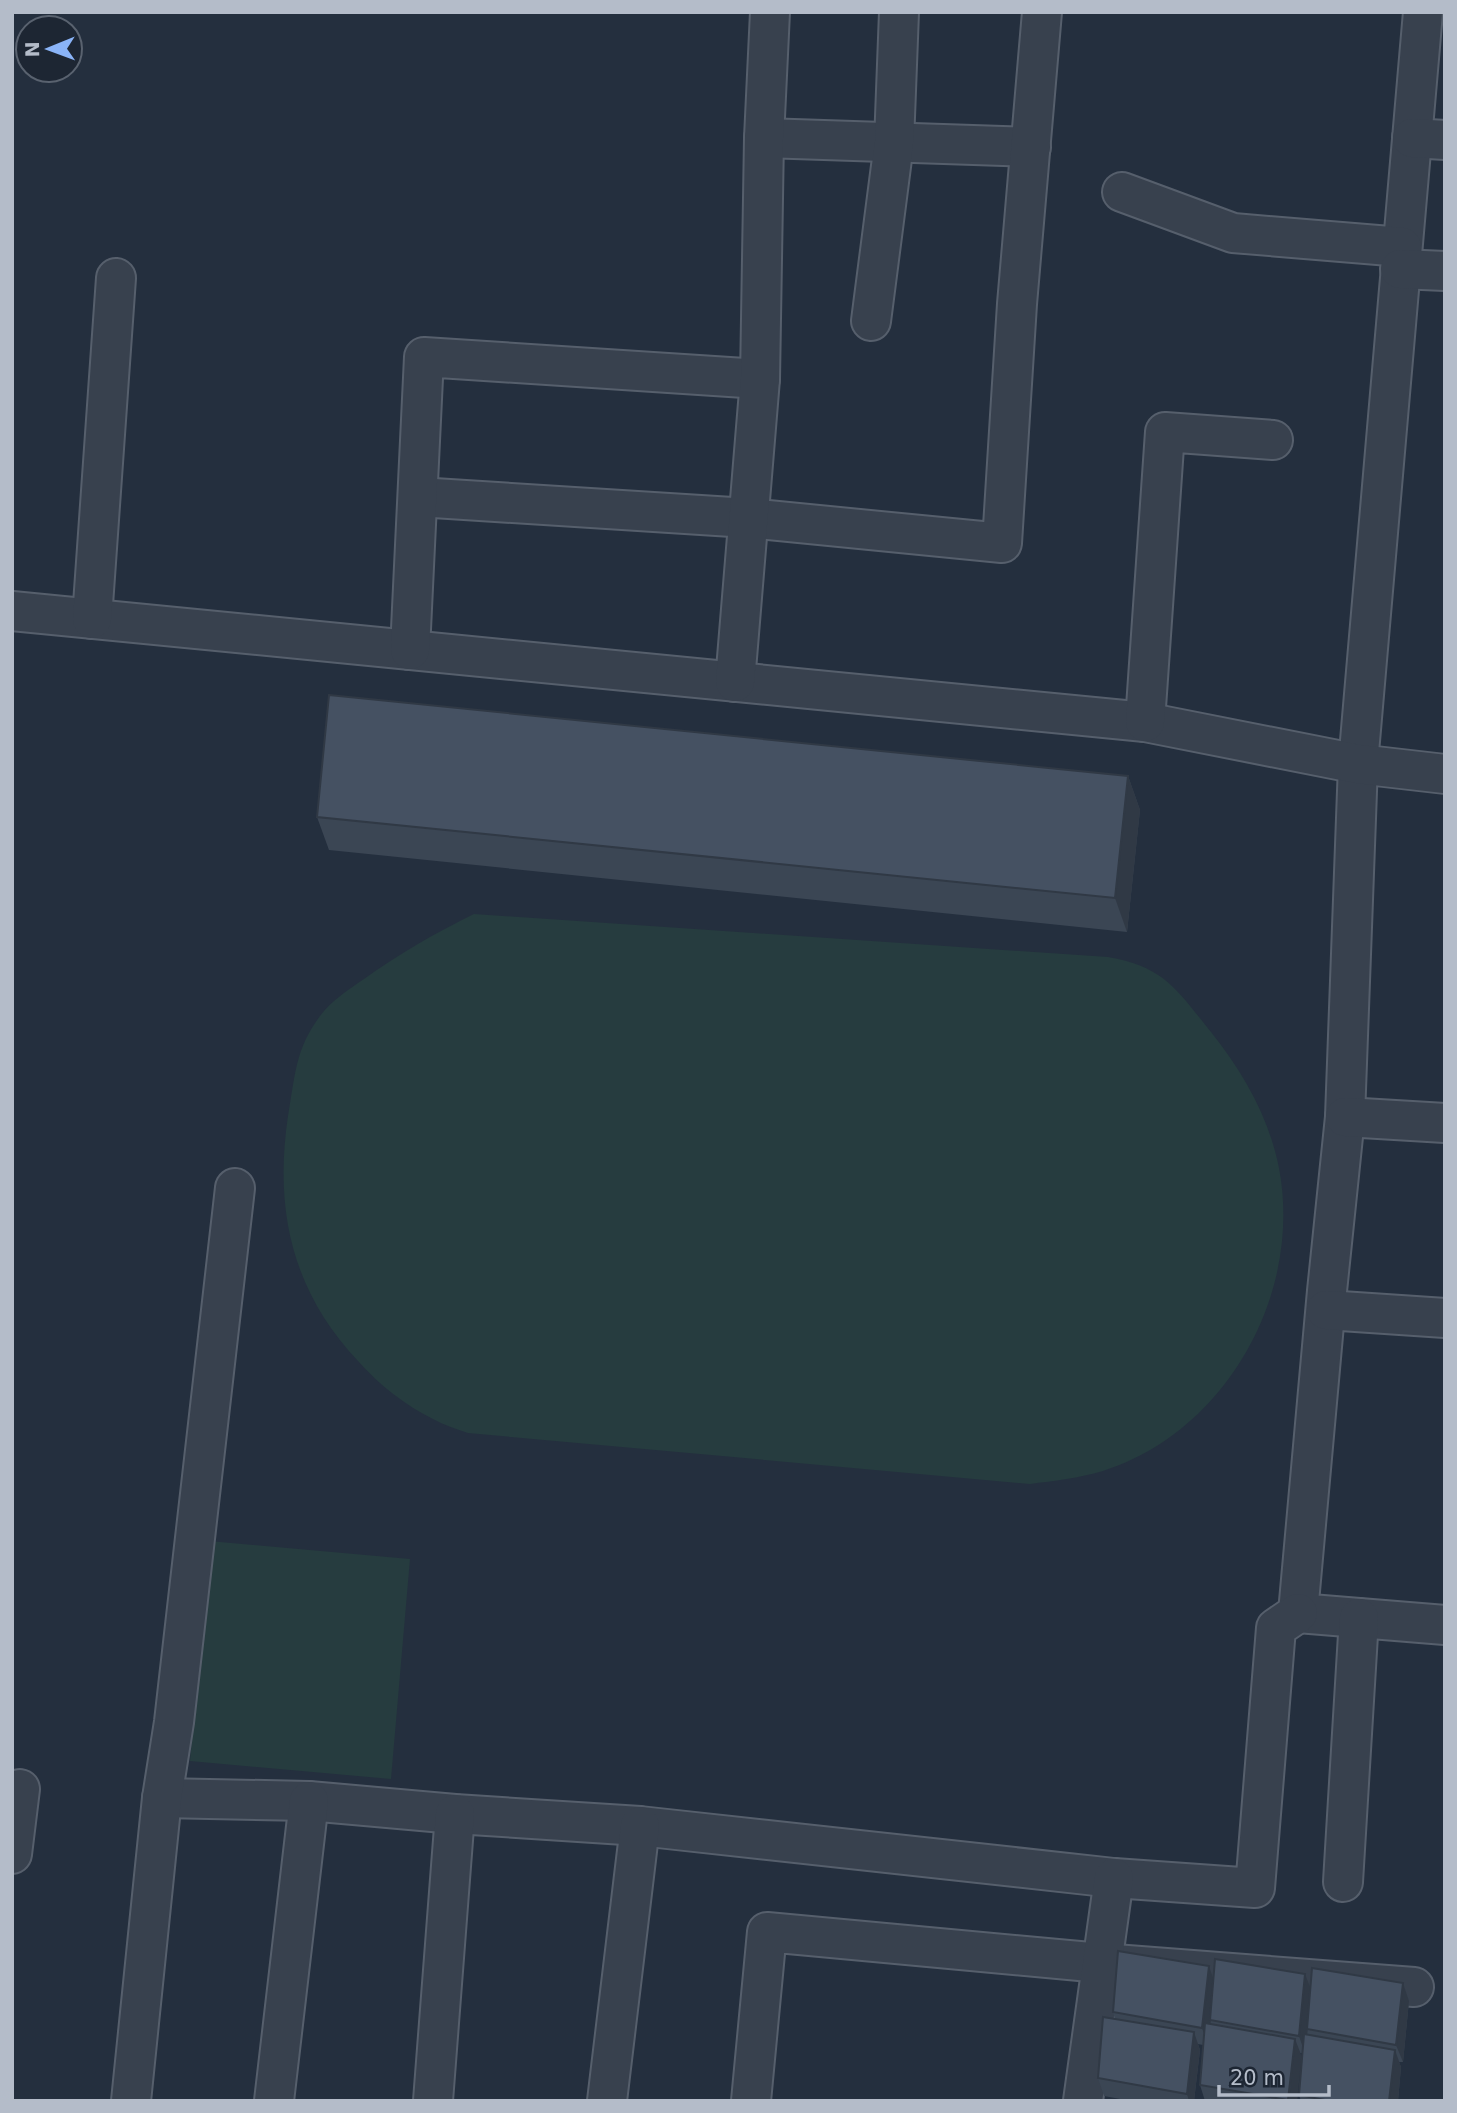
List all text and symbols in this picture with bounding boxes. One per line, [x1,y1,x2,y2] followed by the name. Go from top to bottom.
[14,14,84,84] north arrow
[21,41,43,57] text: N
[1219,2054,1329,2098] scale bar
[1230,2066,1284,2090] text: 20 m

